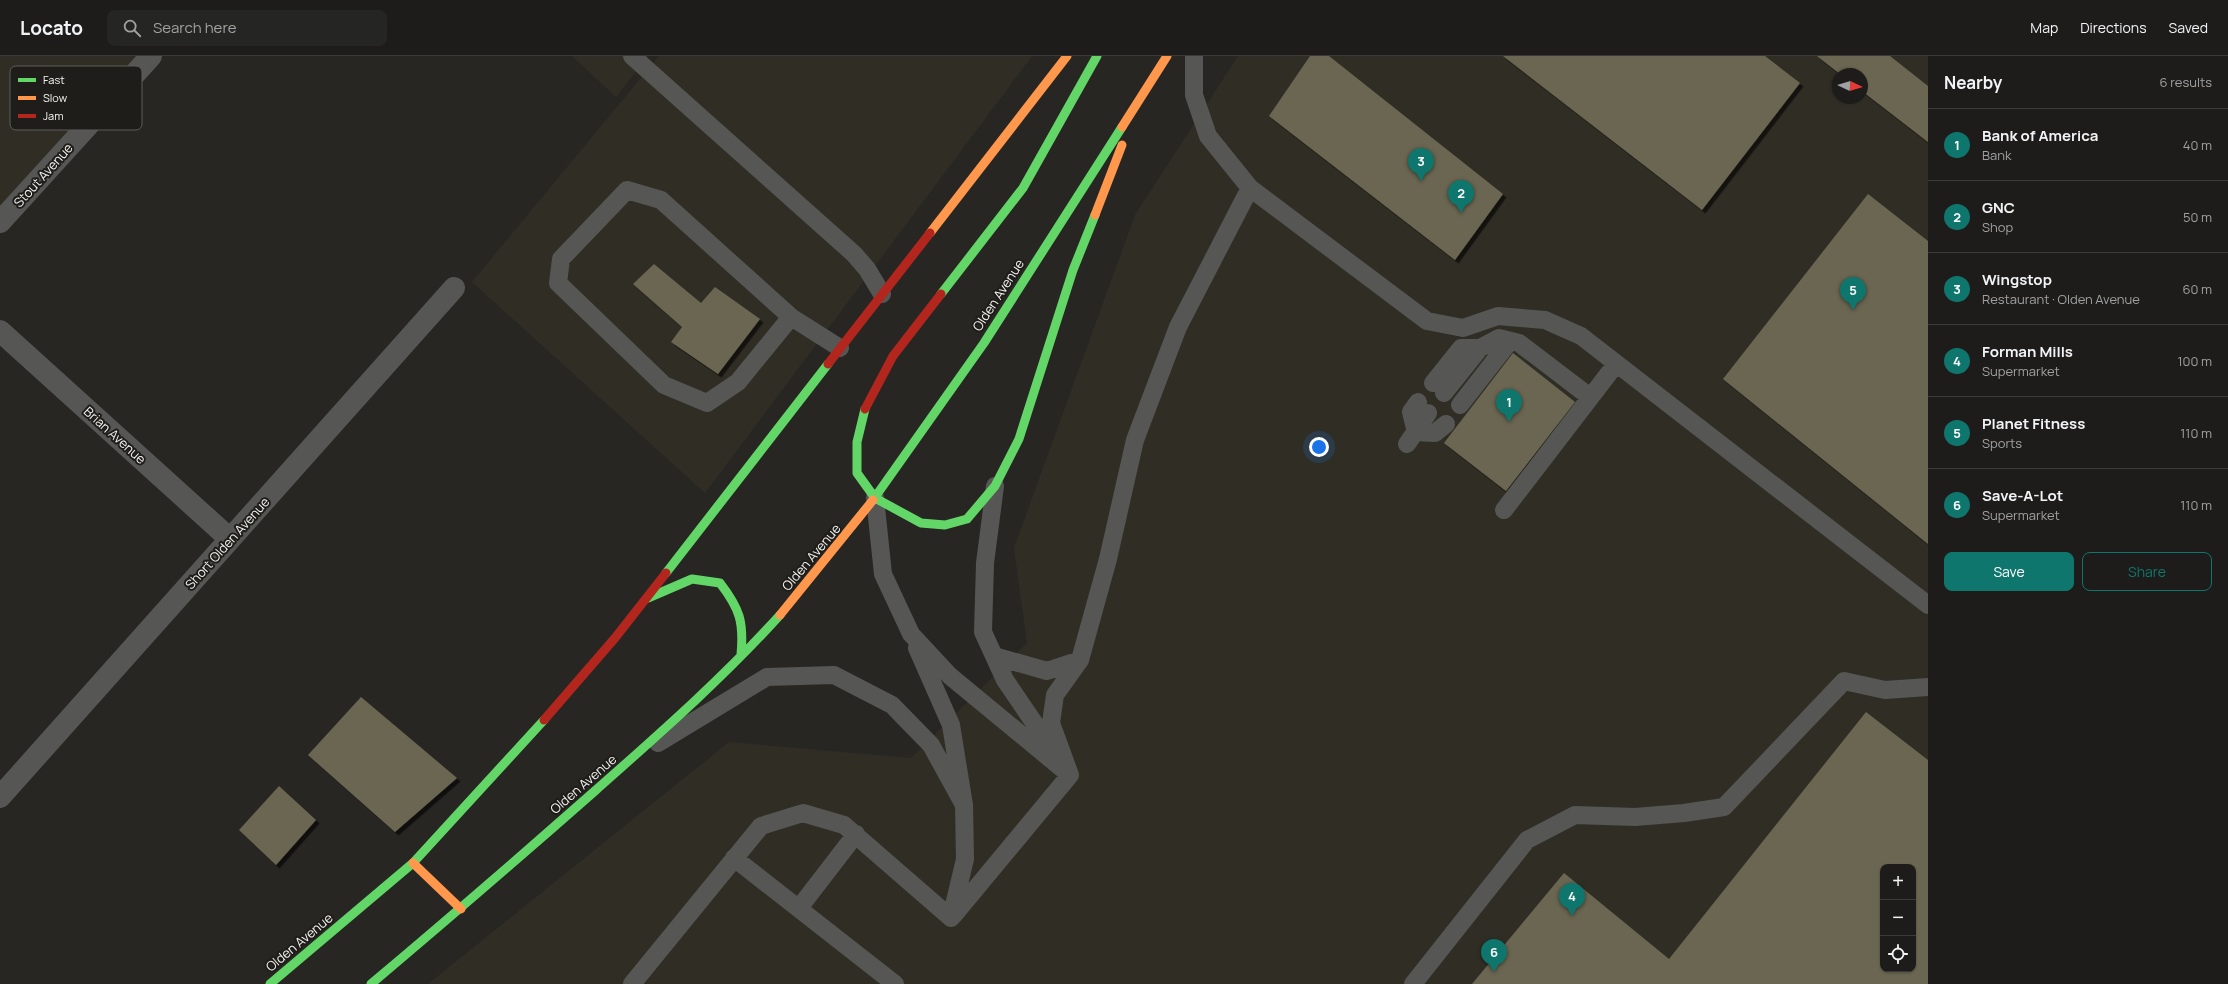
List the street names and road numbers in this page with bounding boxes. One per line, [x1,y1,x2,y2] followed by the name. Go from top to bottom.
[9,139,77,211] street label: Stout Avenue
[968,255,1028,334] street label: Olden Avenue
[80,402,150,468] street label: Brian Avenue
[181,493,274,593] street label: Short Olden Avenue
[778,519,845,594] street label: Olden Avenue
[546,750,620,818] street label: Olden Avenue
[262,908,337,975] street label: Olden Avenue

